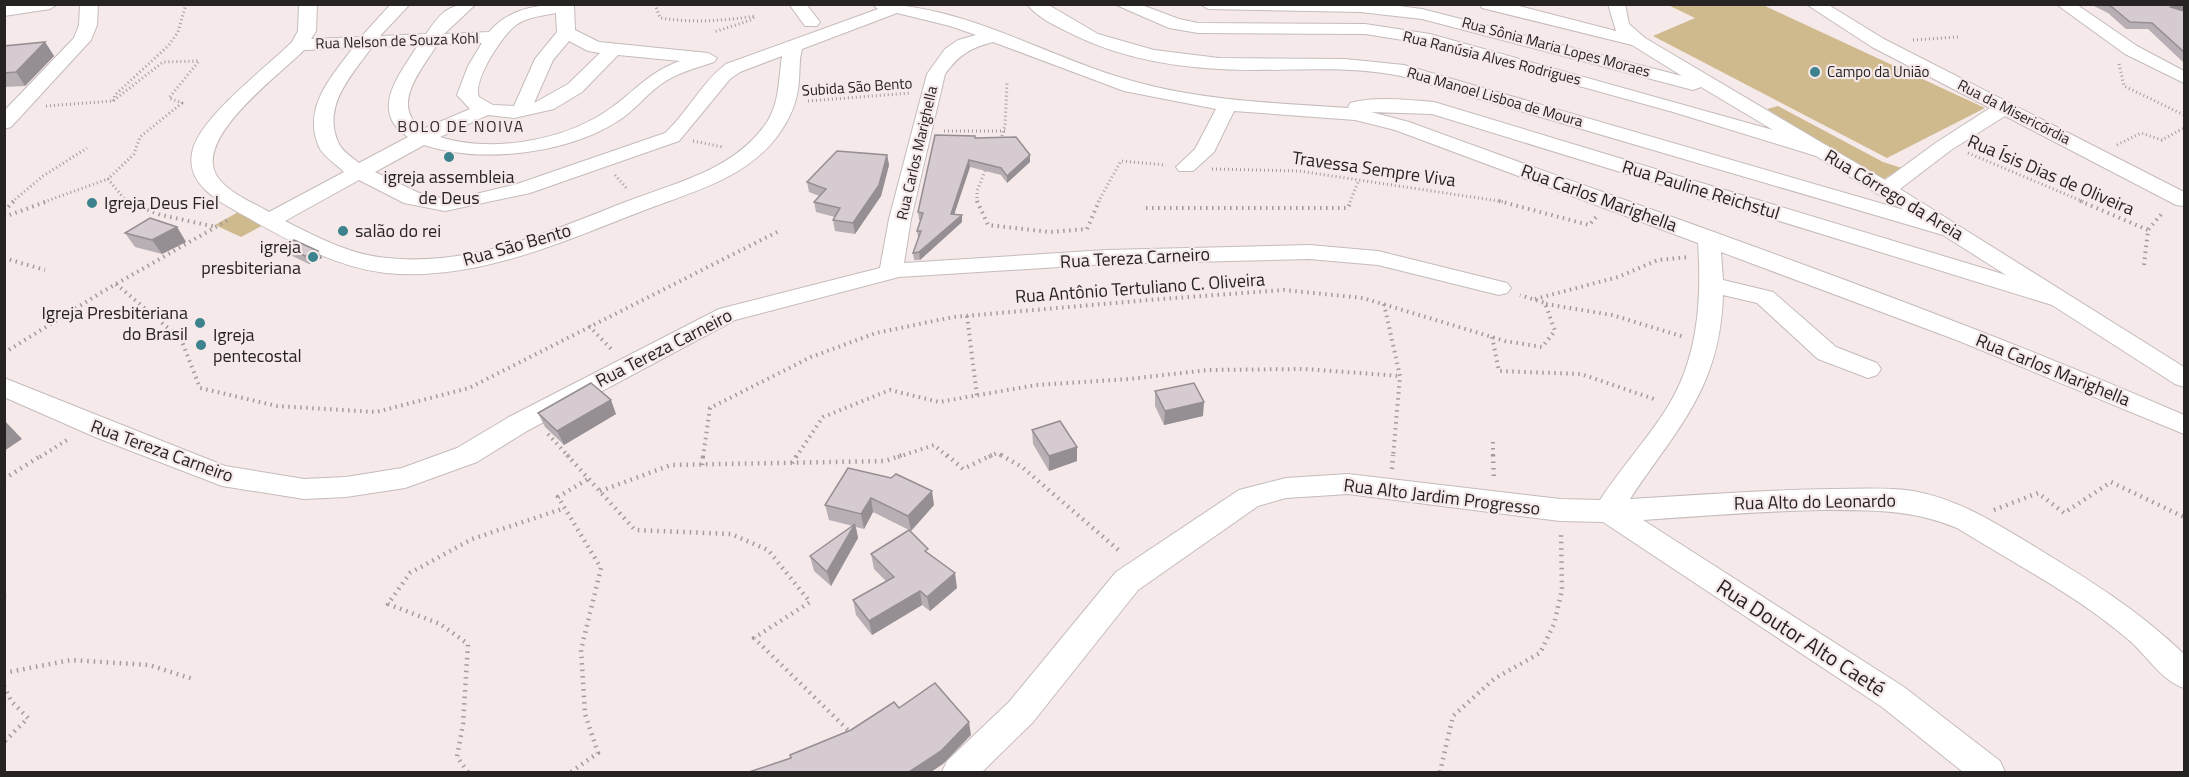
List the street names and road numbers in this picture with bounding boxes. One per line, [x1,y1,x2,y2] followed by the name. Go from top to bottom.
[1459,10,1653,83] street label: Rua Sônia Maria Lopes Moraes
[1401,24,1584,91] street label: Rua Ranúsia Alves Rodrigues
[315,26,479,55] street label: Rua Nelson de Souza Kohl
[1404,60,1586,133] street label: Rua Manoel Lisboa de Moura
[801,71,913,102] street label: Subida São Bento
[1954,73,2075,150] street label: Rua da Misericórdia
[890,83,943,222] street label: Rua Carlos Marighella
[1964,127,2139,222] street label: Rua Ísis Dias de Oliveira
[1820,142,1969,247] street label: Rua Córrego da Areia
[1291,144,1458,193] street label: Travessa Sempre Viva
[1619,153,1783,226] street label: Rua Pauline Reichstul
[1517,157,1681,238] street label: Rua Carlos Marighella
[460,216,574,273] street label: Rua São Bento
[1059,240,1211,275] street label: Rua Tereza Carneiro
[1014,265,1266,310] street label: Rua Antônio Tertuliano C. Oliveira
[591,301,737,394] street label: Rua Tereza Carneiro
[1972,326,2134,413] street label: Rua Carlos Marighella
[87,412,237,489] street label: Rua Tereza Carneiro
[1342,471,1542,522] street label: Rua Alto Jardim Progresso
[1734,487,1896,516] street label: Rua Alto do Leonardo
[1711,570,1893,704] street label: Rua Doutor Alto Caeté

